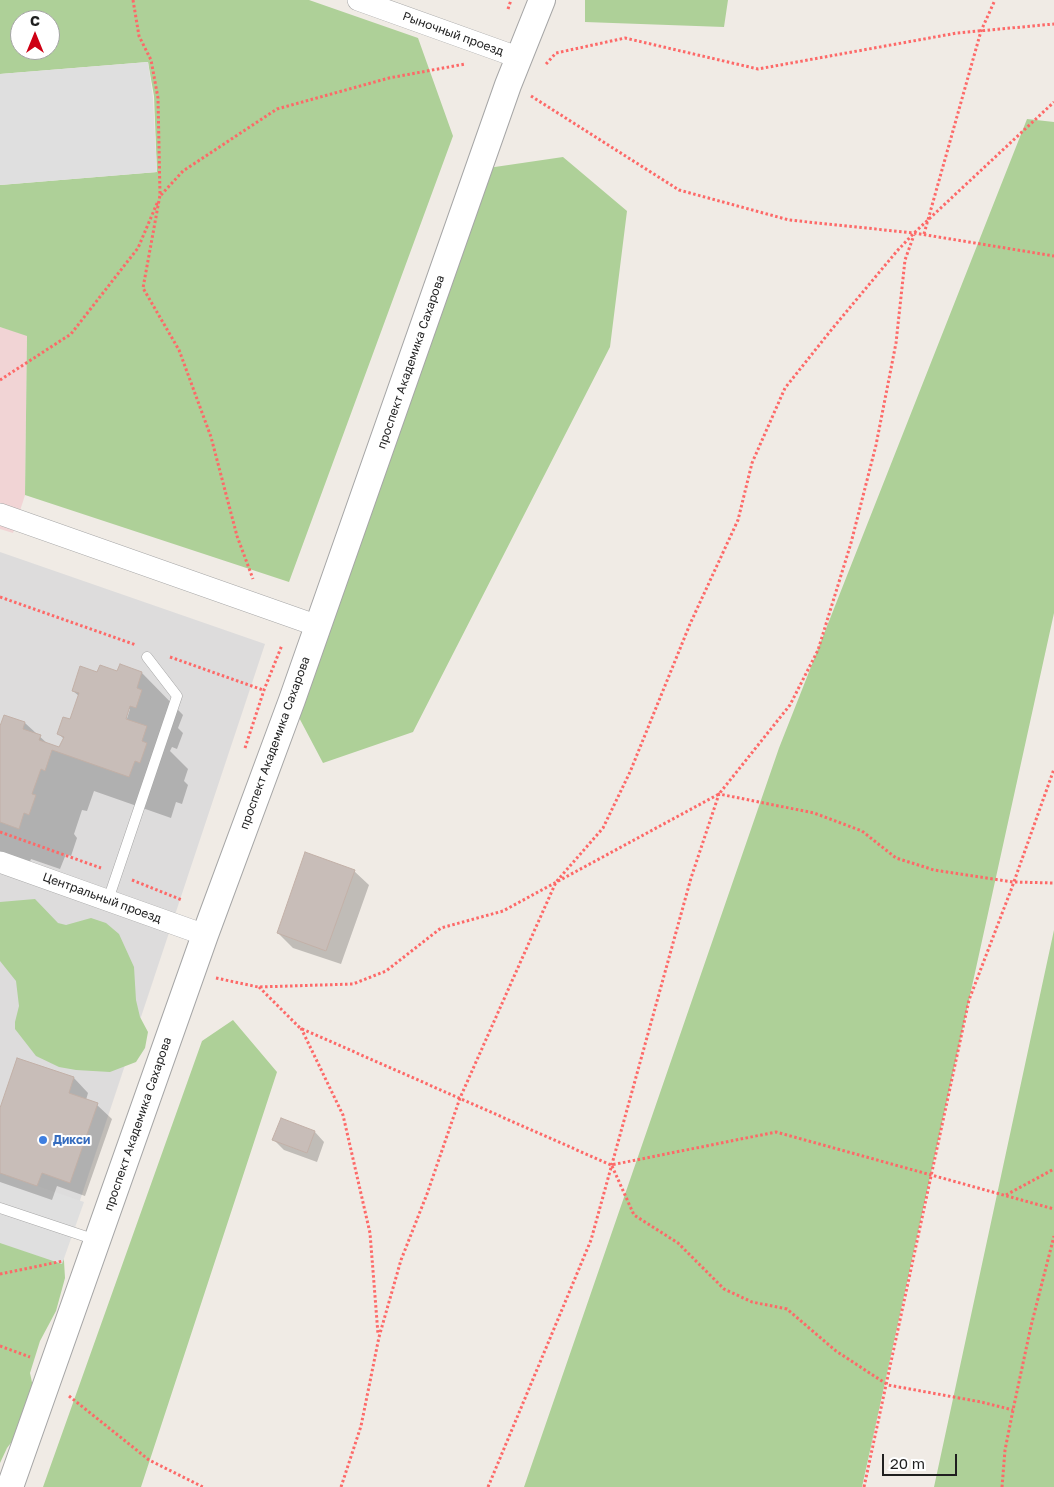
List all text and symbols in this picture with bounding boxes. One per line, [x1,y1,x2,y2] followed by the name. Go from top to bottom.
[400,9,506,59] street label: Рыночный проезд
[10,10,60,60] north arrow
[30,12,40,29] text: С
[374,273,448,451] street label: проспект Академика Сахарова
[237,655,313,831] street label: проспект Академика Сахарова
[41,870,163,926] street label: Центральный проезд
[101,1035,175,1213] street label: проспект Академика Сахарова
[53,1133,90,1147] place label: Дикси
[37,1134,49,1146] marker: Дикси
[884,1444,959,1476] scale bar
[890,1454,925,1472] text: 20 m

